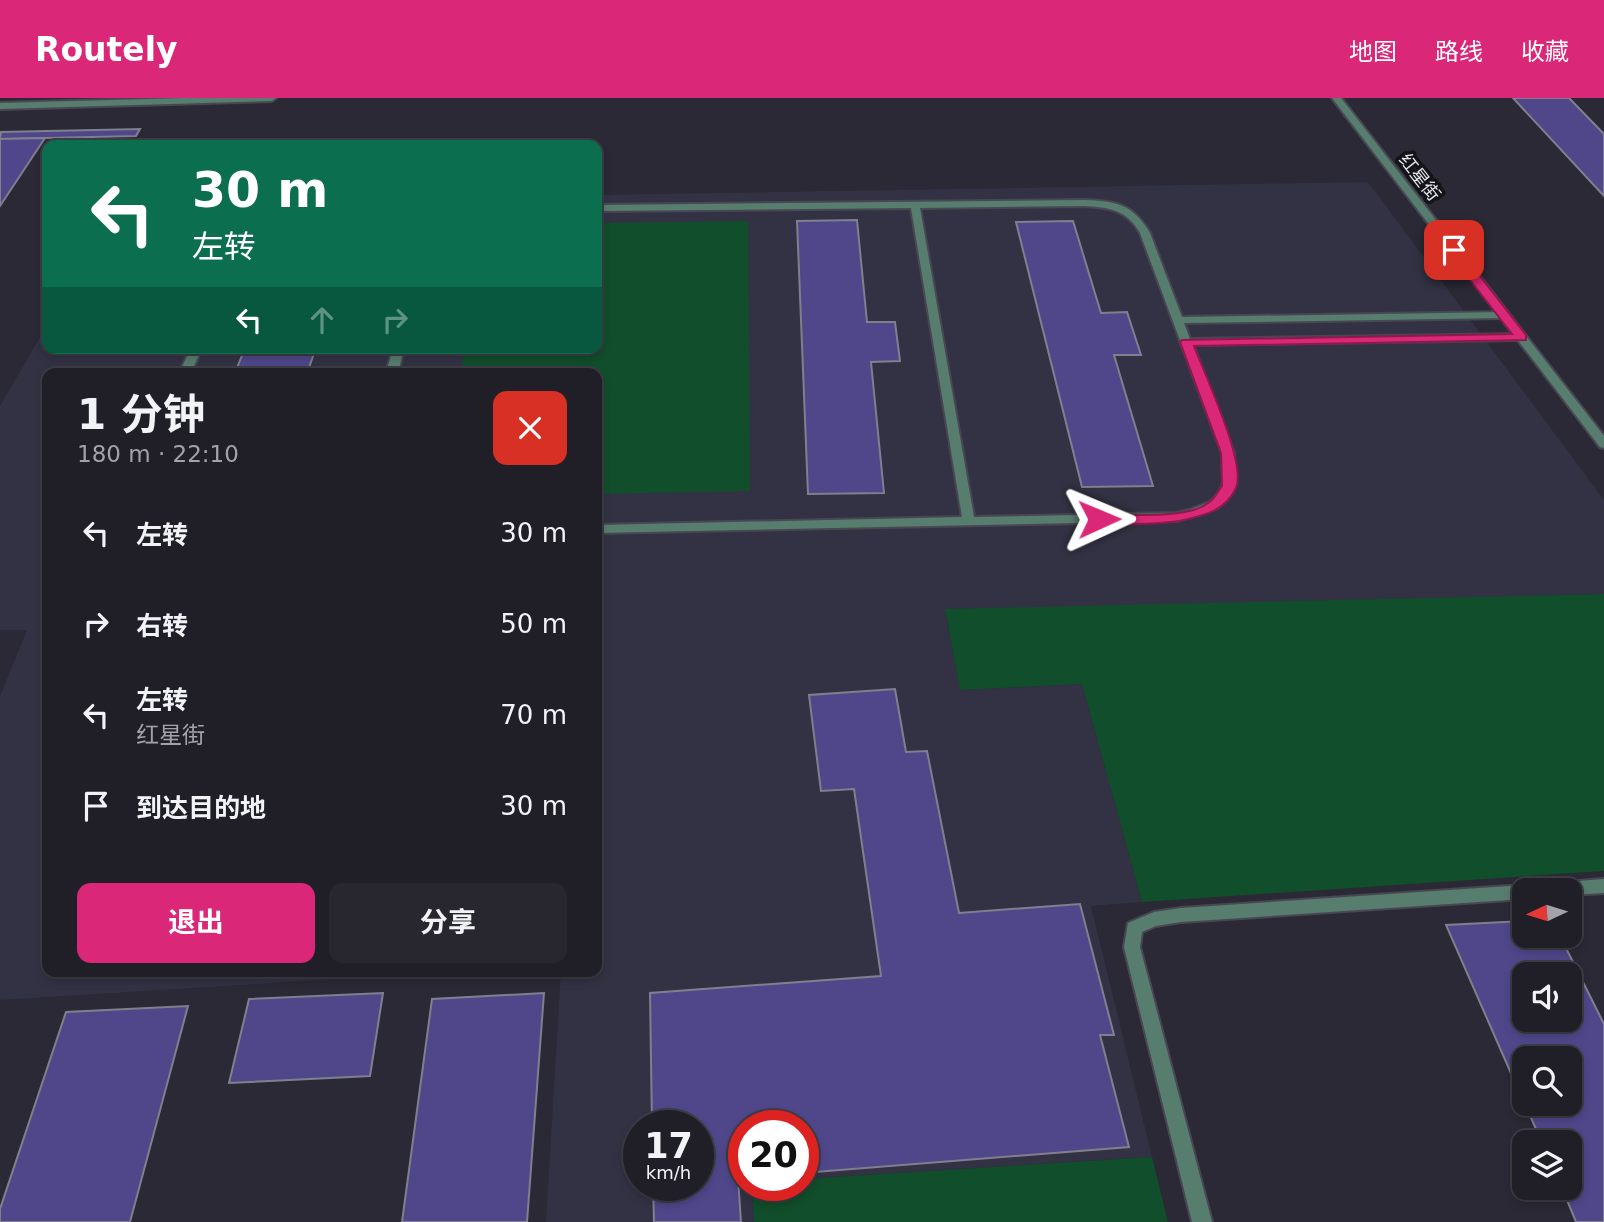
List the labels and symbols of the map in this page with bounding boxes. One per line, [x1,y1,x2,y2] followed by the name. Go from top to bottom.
[1395,149,1445,205] street label: 红星街
[1424,220,1484,280] pin
[1062,482,1136,556] position arrow
[1512,878,1582,948] north arrow
[728,1110,819,1201] speed limit sign: 20

